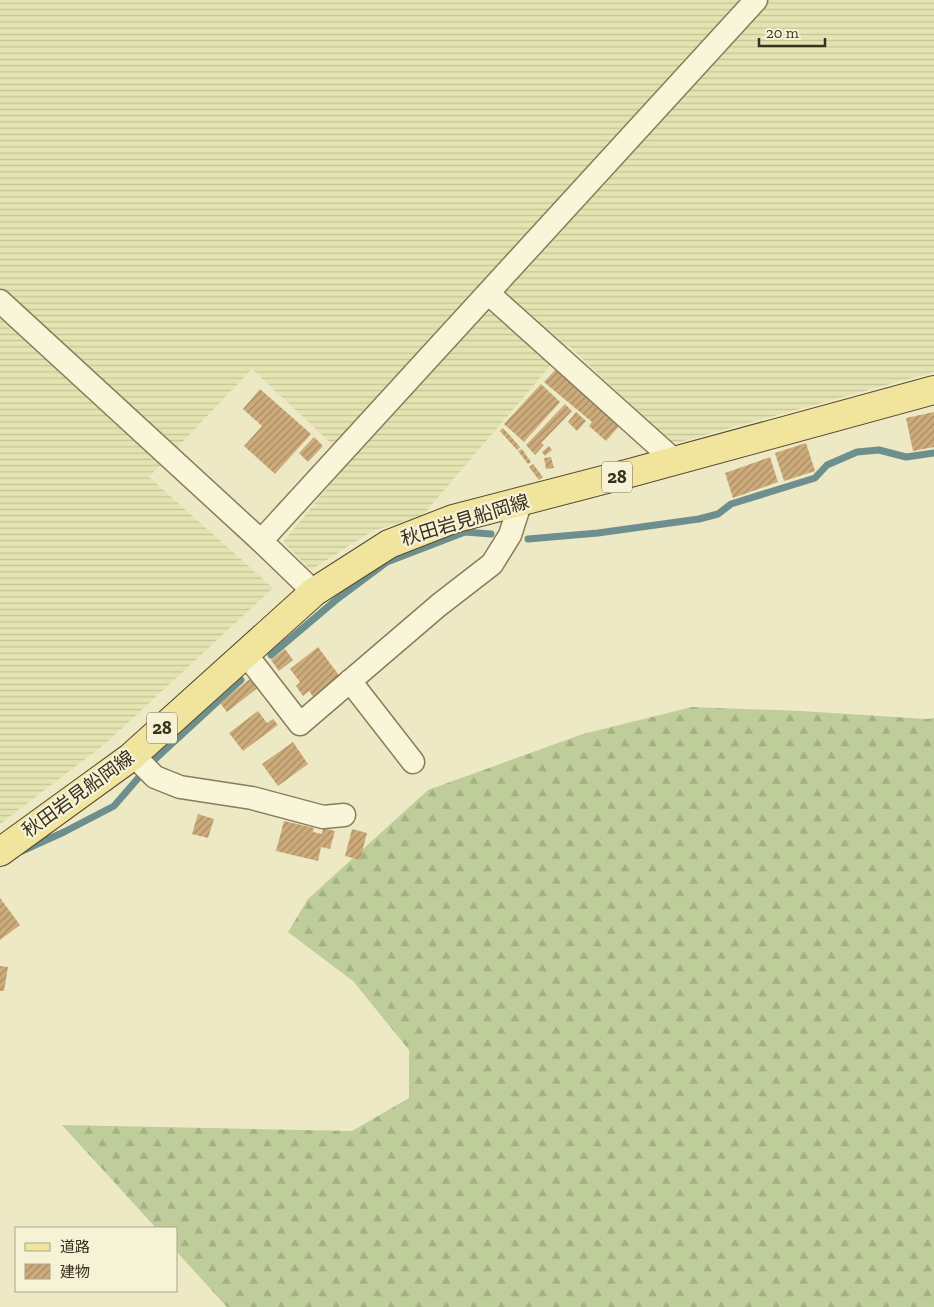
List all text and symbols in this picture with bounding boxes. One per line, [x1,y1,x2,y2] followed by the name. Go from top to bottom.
[759,15,825,47] scale bar
[766,24,799,42] text: 20 m
[602,462,632,492] road number: 28
[398,490,532,550] street label: 秋田岩見船岡線
[147,712,177,744] road number: 28
[17,746,139,842] street label: 秋田岩見船岡線
[15,1227,178,1292] legend
[60,1238,90,1256] text: 道路
[60,1263,90,1281] text: 建物

